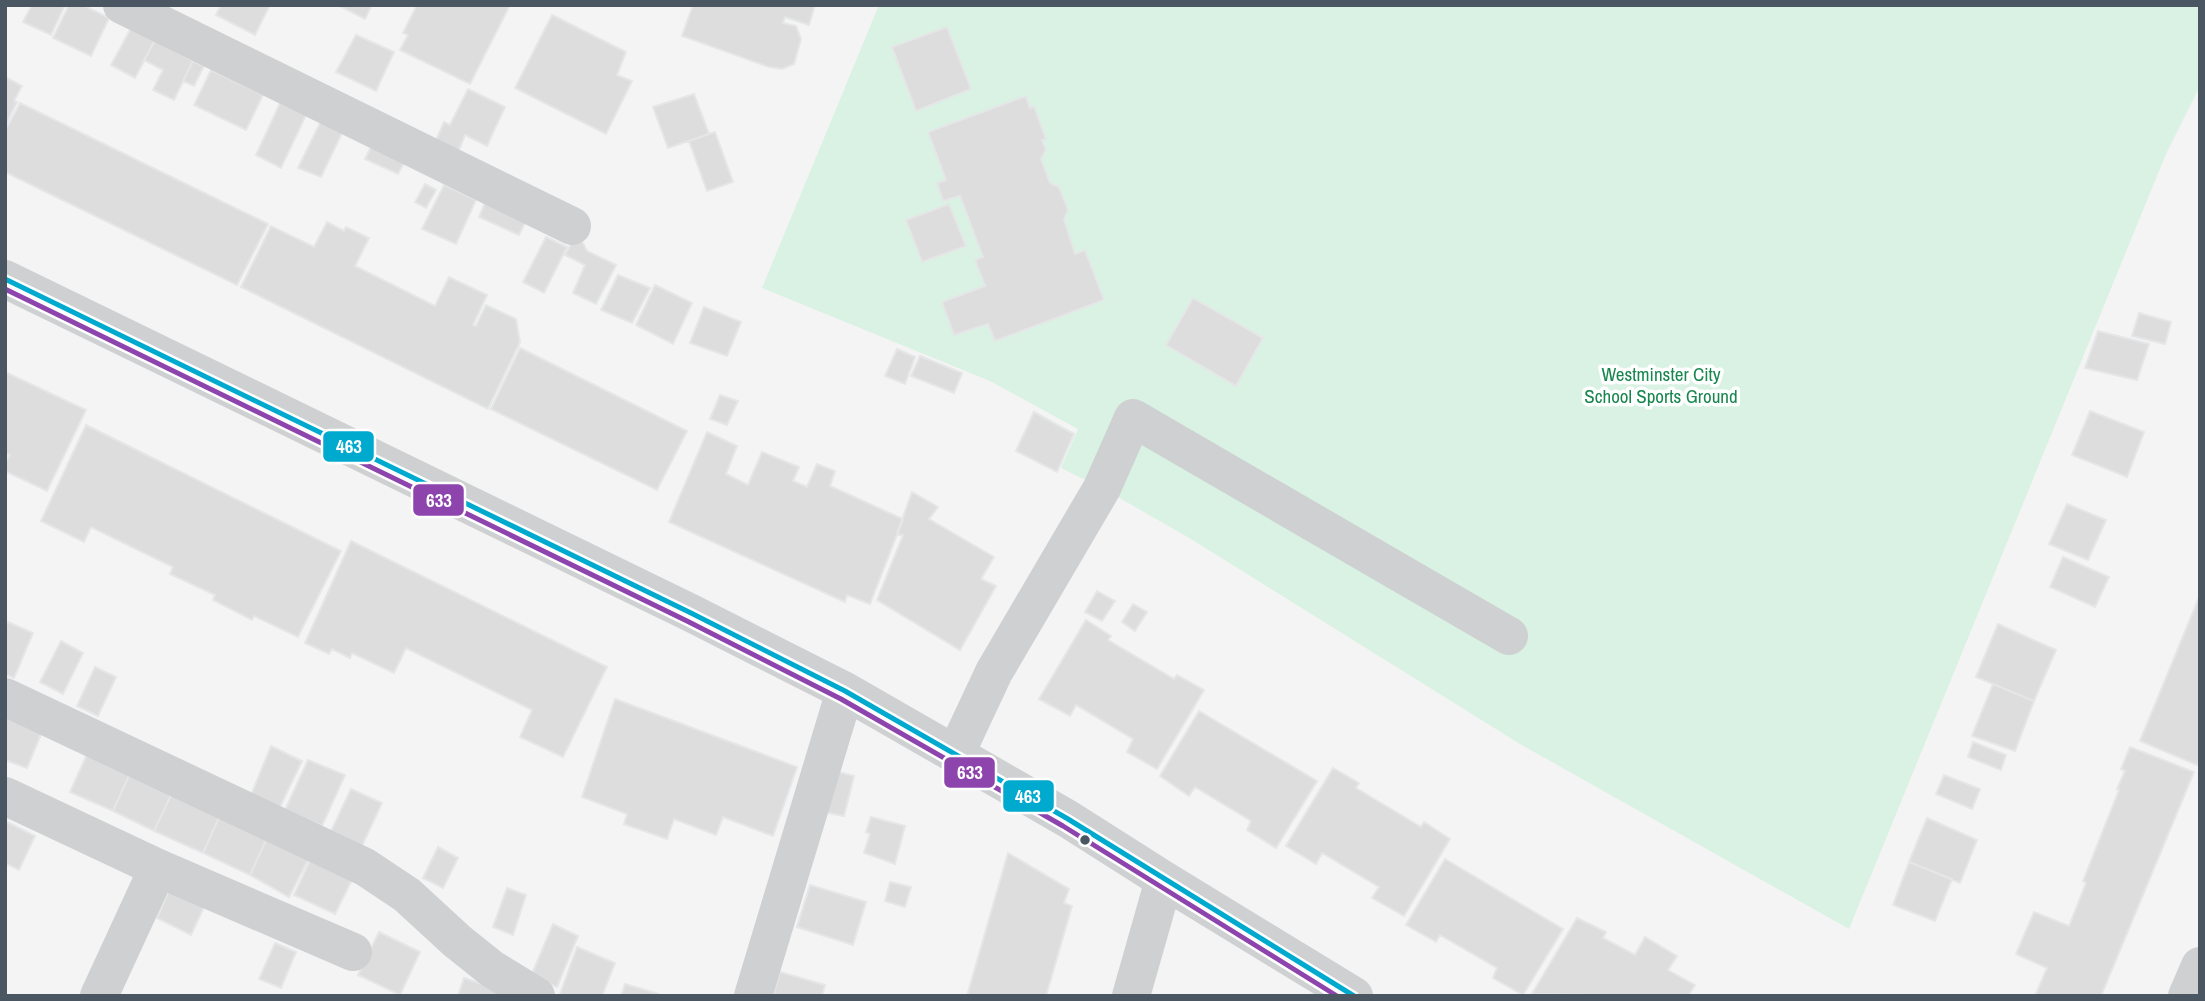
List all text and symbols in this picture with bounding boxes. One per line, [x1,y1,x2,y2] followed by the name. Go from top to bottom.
[1584,361,1738,409] park label: Westminster City School Sports Ground
[322,430,375,463] line badge: 463
[336,433,362,459] text: 463
[412,483,465,517] line badge: 633
[426,487,452,513] text: 633
[943,756,996,789] line badge: 633
[957,759,983,785] text: 633
[1002,779,1055,813] line badge: 463
[1015,783,1041,809] text: 463
[1078,833,1092,847] unlabelled marker

